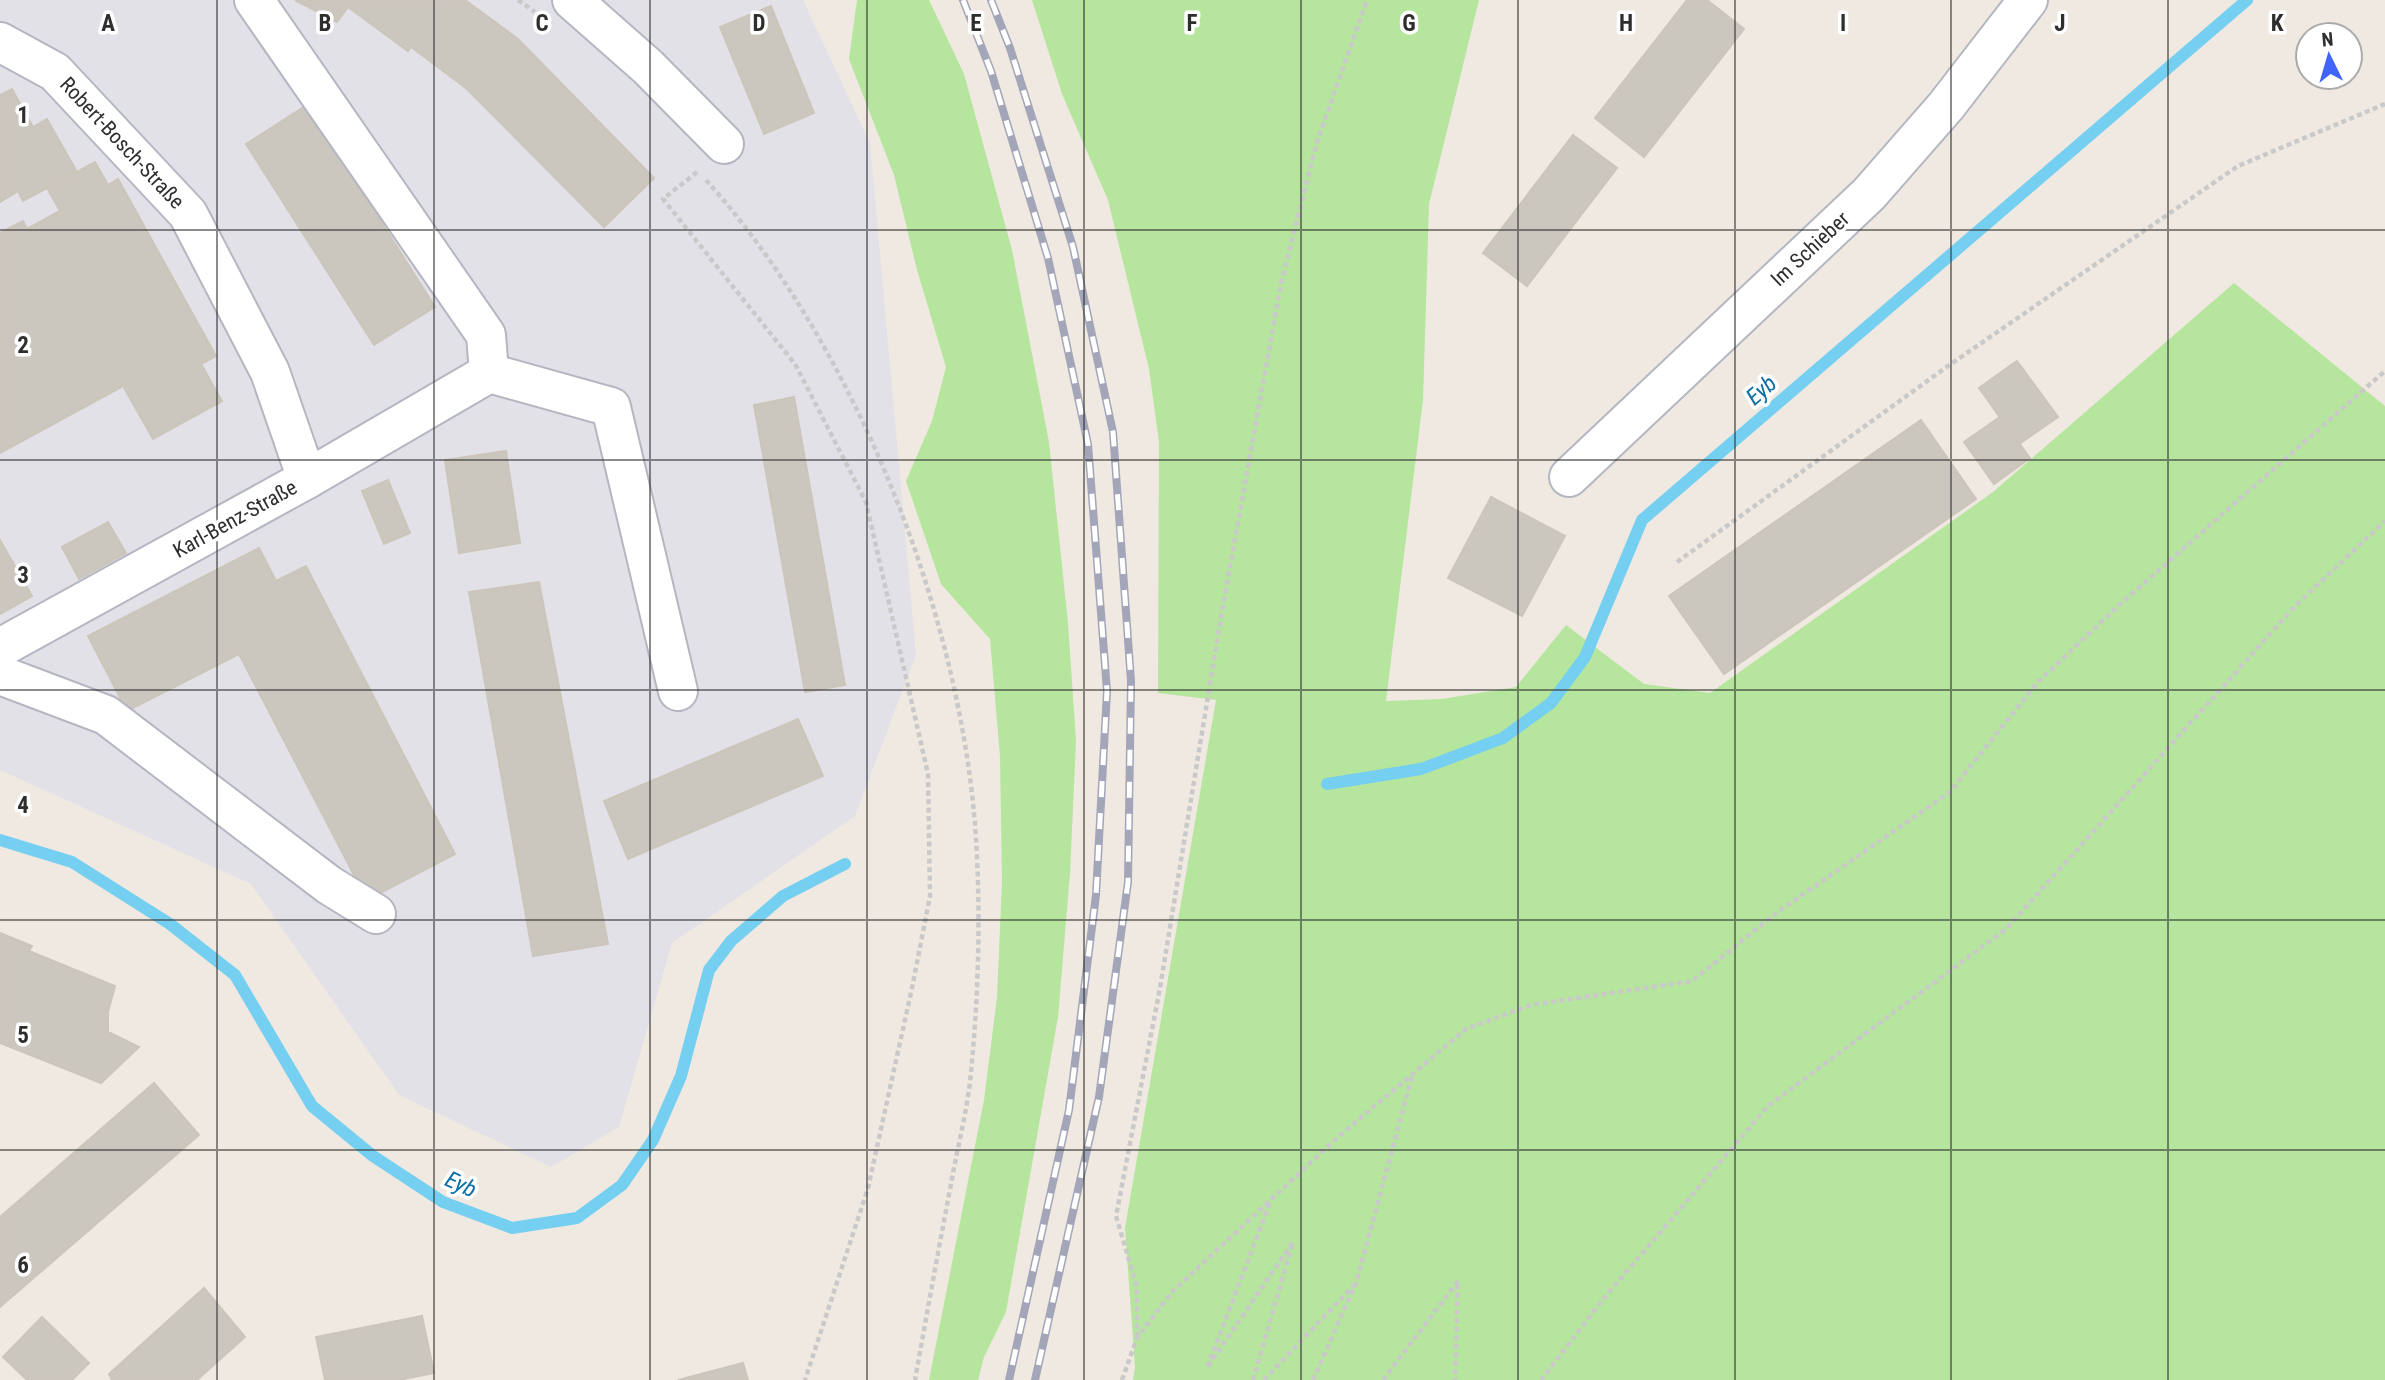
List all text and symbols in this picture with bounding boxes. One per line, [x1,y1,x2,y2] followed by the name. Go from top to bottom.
[101,10,115,37] text: A
[319,10,331,37] text: B
[535,10,549,37] text: C
[753,10,766,37] text: D
[970,10,982,37] text: E
[1187,10,1198,37] text: F
[1402,10,1416,37] text: G
[1619,10,1633,37] text: H
[1840,10,1846,37] text: I
[2054,10,2066,37] text: J
[2271,10,2284,37] text: K
[2294,21,2364,91] north arrow
[2321,28,2334,52] text: N
[55,72,189,214] street label: Robert-Bosch-Straße
[17,102,29,129] text: 1
[1766,207,1854,291] street label: Im Schieber
[17,332,29,359] text: 2
[1741,370,1782,411] water label: Eyb
[169,475,301,563] street label: Karl-Benz-Straße
[17,562,29,589] text: 3
[17,792,29,819] text: 4
[17,1022,29,1049] text: 5
[441,1166,481,1203] water label: Eyb
[17,1252,29,1279] text: 6

